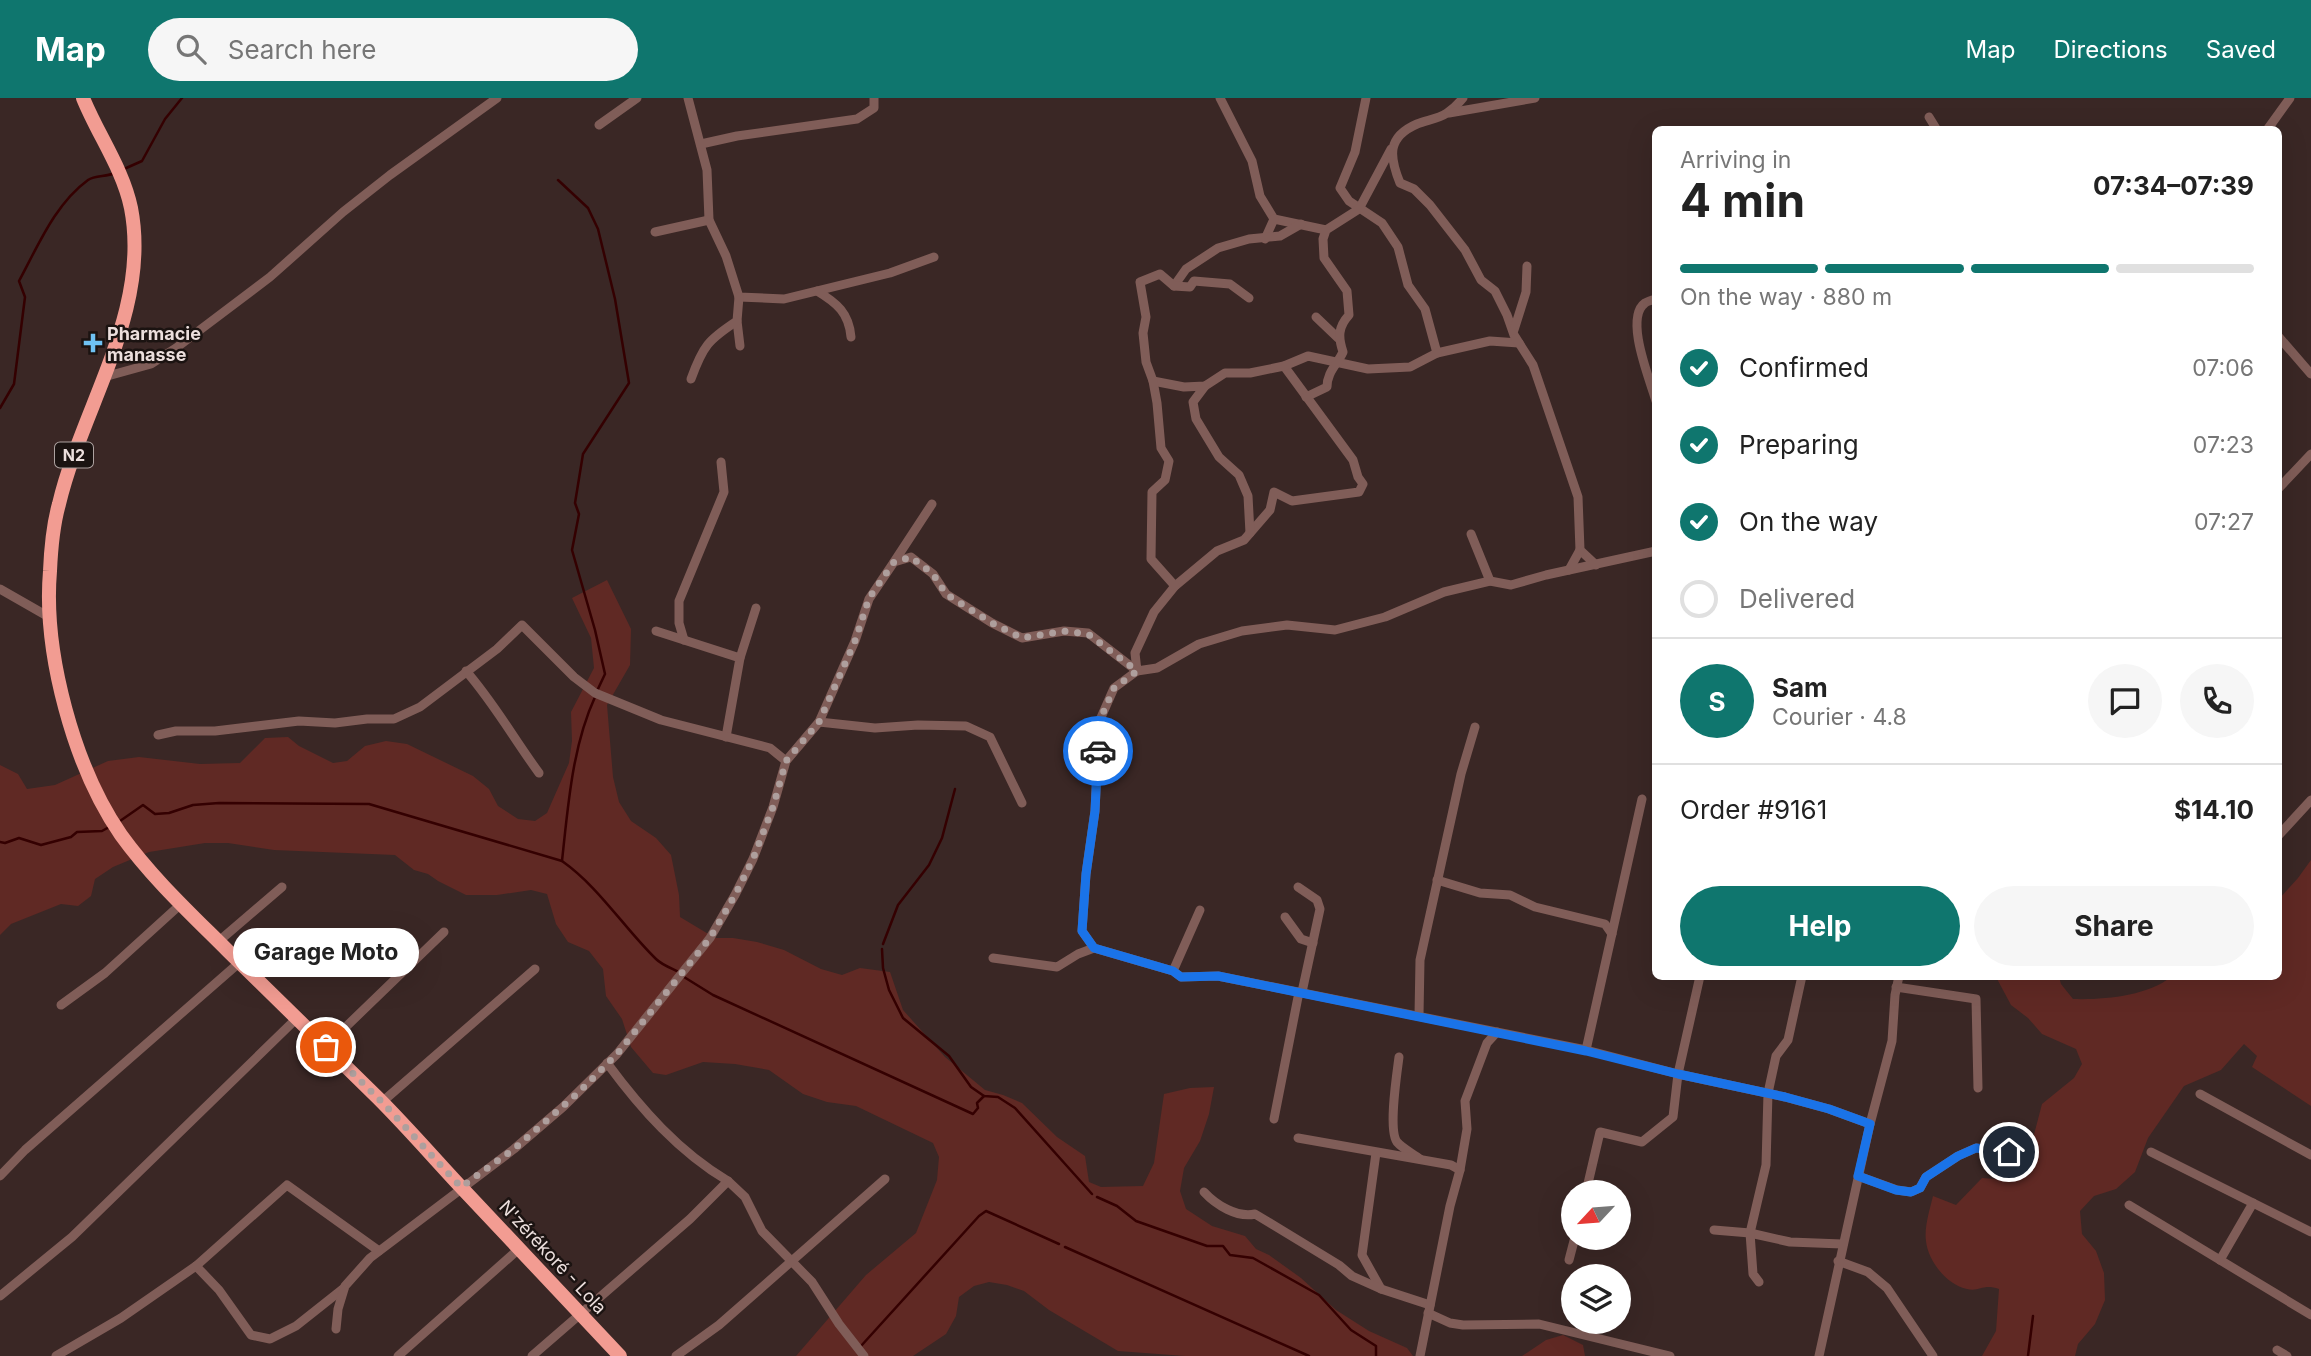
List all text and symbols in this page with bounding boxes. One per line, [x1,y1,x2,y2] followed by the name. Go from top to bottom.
[148,18,638,81] search box
[35,29,106,69] text: Map
[172,30,210,68] icon: search
[228,34,376,65] text: Search here
[1966,35,2015,64] text: Map
[2053,35,2168,64] text: Directions
[2206,35,2276,64] text: Saved
[1680,146,1791,174] text: Arriving in
[2093,170,2254,201] text: 07:34–07:39
[1680,172,1805,228] text: 4 min
[1680,283,1892,311] text: On the way · 880 m
[107,323,201,365] place label: Pharmacie manasse
[85,335,101,351] marker: Pharmacie manasse
[1680,349,1718,387] icon: check
[1739,352,1869,383] text: Confirmed
[2192,354,2254,382] text: 07:06
[1680,426,1718,464] icon: check
[1739,429,1859,460] text: Preparing
[2193,431,2254,459] text: 07:23
[55,442,93,468] road number: N2
[1680,503,1718,541] icon: check
[1739,506,1878,537] text: On the way
[2194,508,2254,536] text: 07:27
[1739,583,1855,614] text: Delivered
[2088,664,2162,738] button: chat
[2180,664,2254,738] button: phone
[1772,672,1828,703] text: Sam
[1708,686,1726,717] text: S
[1772,703,1907,731] text: Courier · 4.8
[1063,716,1133,786] courier
[1079,732,1117,770] icon: car
[1680,794,1827,825] text: Order #9161
[2174,794,2254,825] text: $14.10
[1680,886,1960,966] button: Help
[1974,886,2254,966] button: Share
[233,928,419,977] callout: Garage Moto
[254,938,398,966] text: Garage Moto
[296,1017,356,1077] pin
[307,1028,345,1066] icon: bag
[1979,1122,2039,1182] pin
[1990,1133,2028,1171] icon: home
[1561,1180,1631,1250] north arrow
[1561,1180,1631,1334] map controls
[495,1196,611,1318] street label: N'zérékoré - Lola
[1561,1264,1631,1334] button: layers

